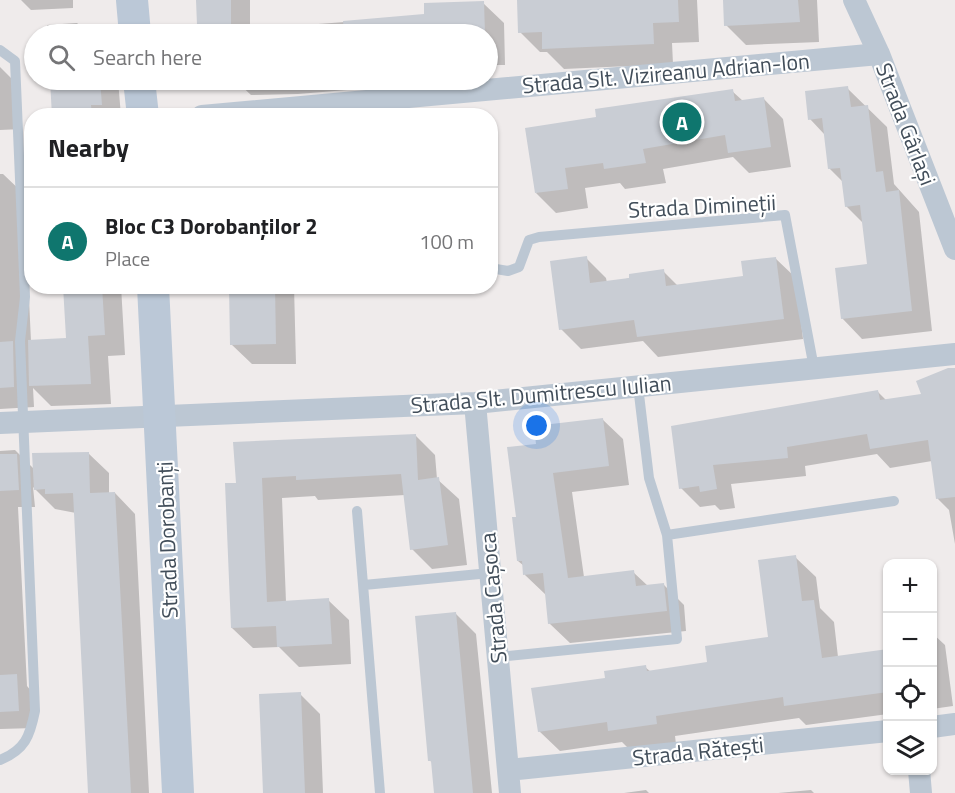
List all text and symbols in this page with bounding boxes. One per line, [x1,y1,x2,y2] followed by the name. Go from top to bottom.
[24,24,498,90] search box
[93,40,202,74] text: Search here
[45,41,78,74] icon: search
[521,43,811,103] street label: Strada Slt. Vizireanu Adrian-Ion
[867,58,945,190] street label: Strada Gârlași
[662,100,702,144] pin: A
[48,128,129,167] text: Nearby
[627,185,777,227] street label: Strada Dimineții
[105,209,317,243] text: Bloc C3 Dorobanților 2
[61,226,74,257] text: A
[419,226,474,257] text: 100 m
[105,243,150,274] text: Place
[409,366,673,422] street label: Strada Slt. Dumitrescu Iulian
[522,411,551,440] your location
[147,461,187,619] street label: Strada Dorobanți
[470,531,516,665] street label: Strada Cașoca
[883,559,937,775] map controls
[883,559,937,613] button: +
[883,613,937,667] button: −
[883,667,937,721] button: locate
[883,721,937,775] button: layers
[631,727,765,775] street label: Strada Rătești

